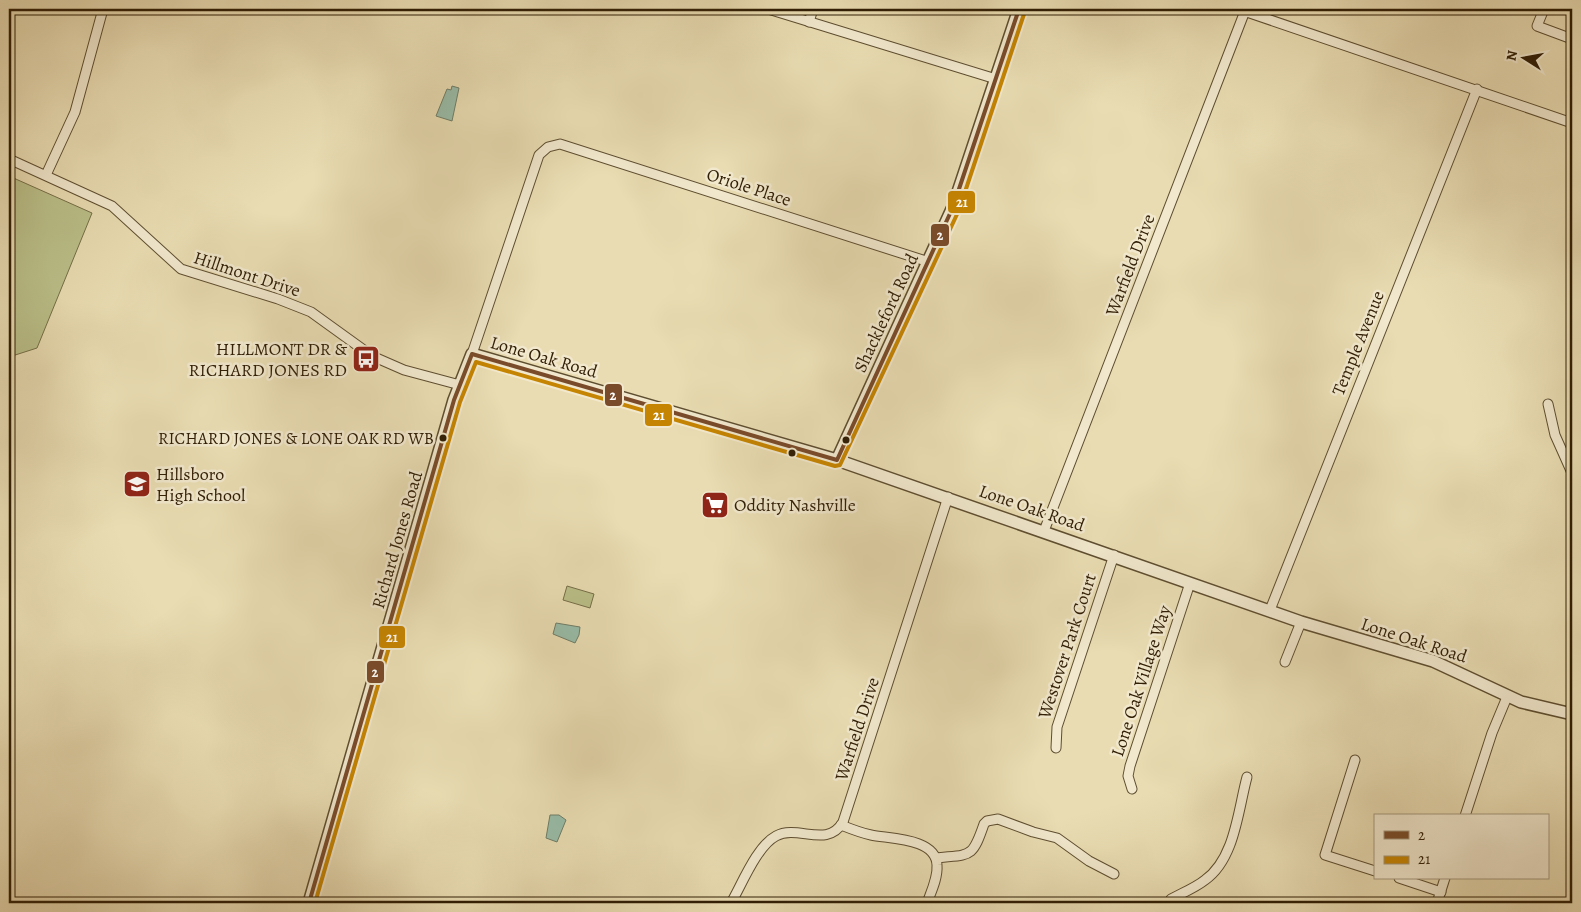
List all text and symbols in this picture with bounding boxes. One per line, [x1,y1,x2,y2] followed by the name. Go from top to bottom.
[1498,32,1548,82] north arrow
[1501,49,1522,62] text: N
[704,162,794,212] street label: Oriole Place
[947,190,976,214] line badge: 21
[956,193,968,212] text: 21
[1099,211,1160,320] street label: Warfield Drive
[930,223,950,247] line badge: 2
[937,226,944,245] text: 2
[191,245,303,303] street label: Hillmont Drive
[848,249,924,376] street label: Shackleford Road
[1326,287,1390,399] street label: Temple Avenue
[488,330,601,384] street label: Lone Oak Road
[188,337,347,382] place label: HILLMONT DR & RICHARD JONES RD
[351,344,381,374] bus stop icon: HILLMONT DR & RICHARD JONES RD
[604,383,623,407] line badge: 2
[610,386,617,405] text: 2
[644,403,673,427] line badge: 21
[653,406,665,425] text: 21
[158,427,434,450] place label: RICHARD JONES & LONE OAK RD WB
[438,433,448,443] marker: RICHARD JONES & LONE OAK RD WB
[841,435,851,445] unlabelled marker
[787,448,797,458] unlabelled marker
[156,462,246,507] place label: Hillsboro High School
[366,468,428,611] street label: Richard Jones Road
[122,469,152,499] school or university icon: Hillsboro High School
[976,479,1088,537] street label: Lone Oak Road
[700,490,730,520] supermarket icon: Oddity Nashville
[734,493,856,517] place label: Oddity Nashville
[1032,570,1102,723] street label: Westover Park Court
[1105,601,1177,760] street label: Lone Oak Village Way
[1358,612,1471,669] street label: Lone Oak Road
[378,625,406,649] line badge: 21
[386,628,398,647] text: 21
[366,660,385,684] line badge: 2
[372,663,379,682] text: 2
[829,674,885,785] street label: Warfield Drive
[1374,814,1548,880] legend
[1418,825,1425,845] text: 2
[1418,849,1430,869] text: 21

